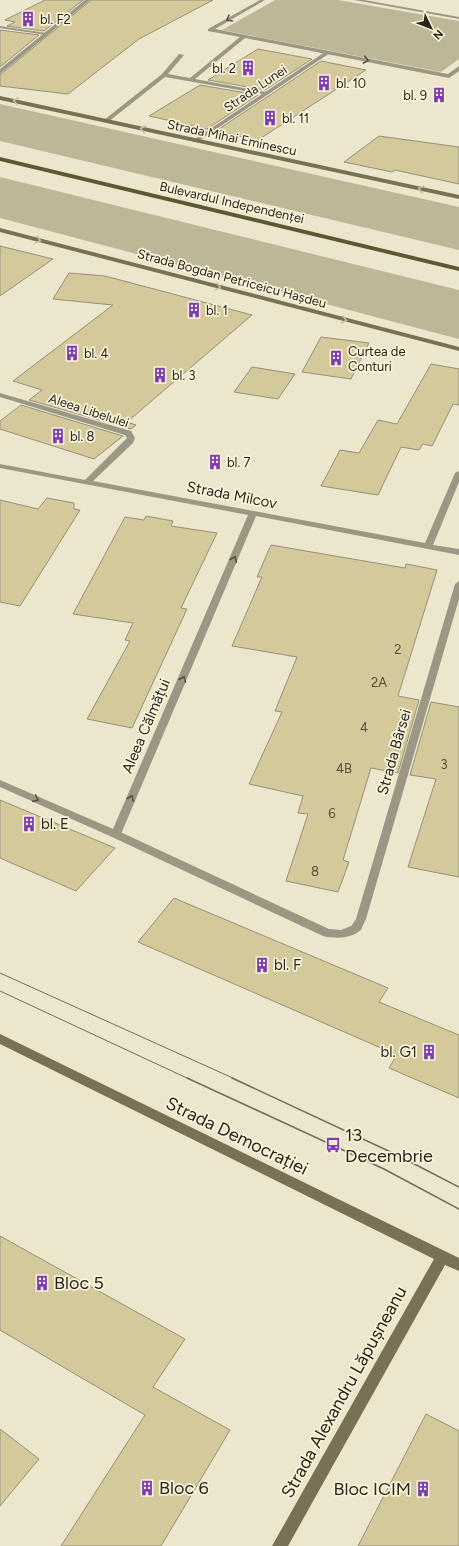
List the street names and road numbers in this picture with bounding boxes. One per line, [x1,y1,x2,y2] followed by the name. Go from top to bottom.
[221,62,290,115] street label: Strada Lunei
[166,116,298,159] street label: Strada Mihai Eminescu
[158,179,306,226] street label: Bulevardul Independenței
[136,246,328,311] street label: Strada Bogdan Petriceicu Hașdeu
[47,390,131,430] street label: Aleea Libelulei
[185,477,279,513] street label: Strada Milcov
[118,676,174,776] street label: Aleea Călmățui
[373,707,415,797] street label: Strada Bârsei
[162,1092,312,1180] street label: Strada Democrației
[276,1282,412,1502] street label: Strada Alexandru Lăpușneanu

